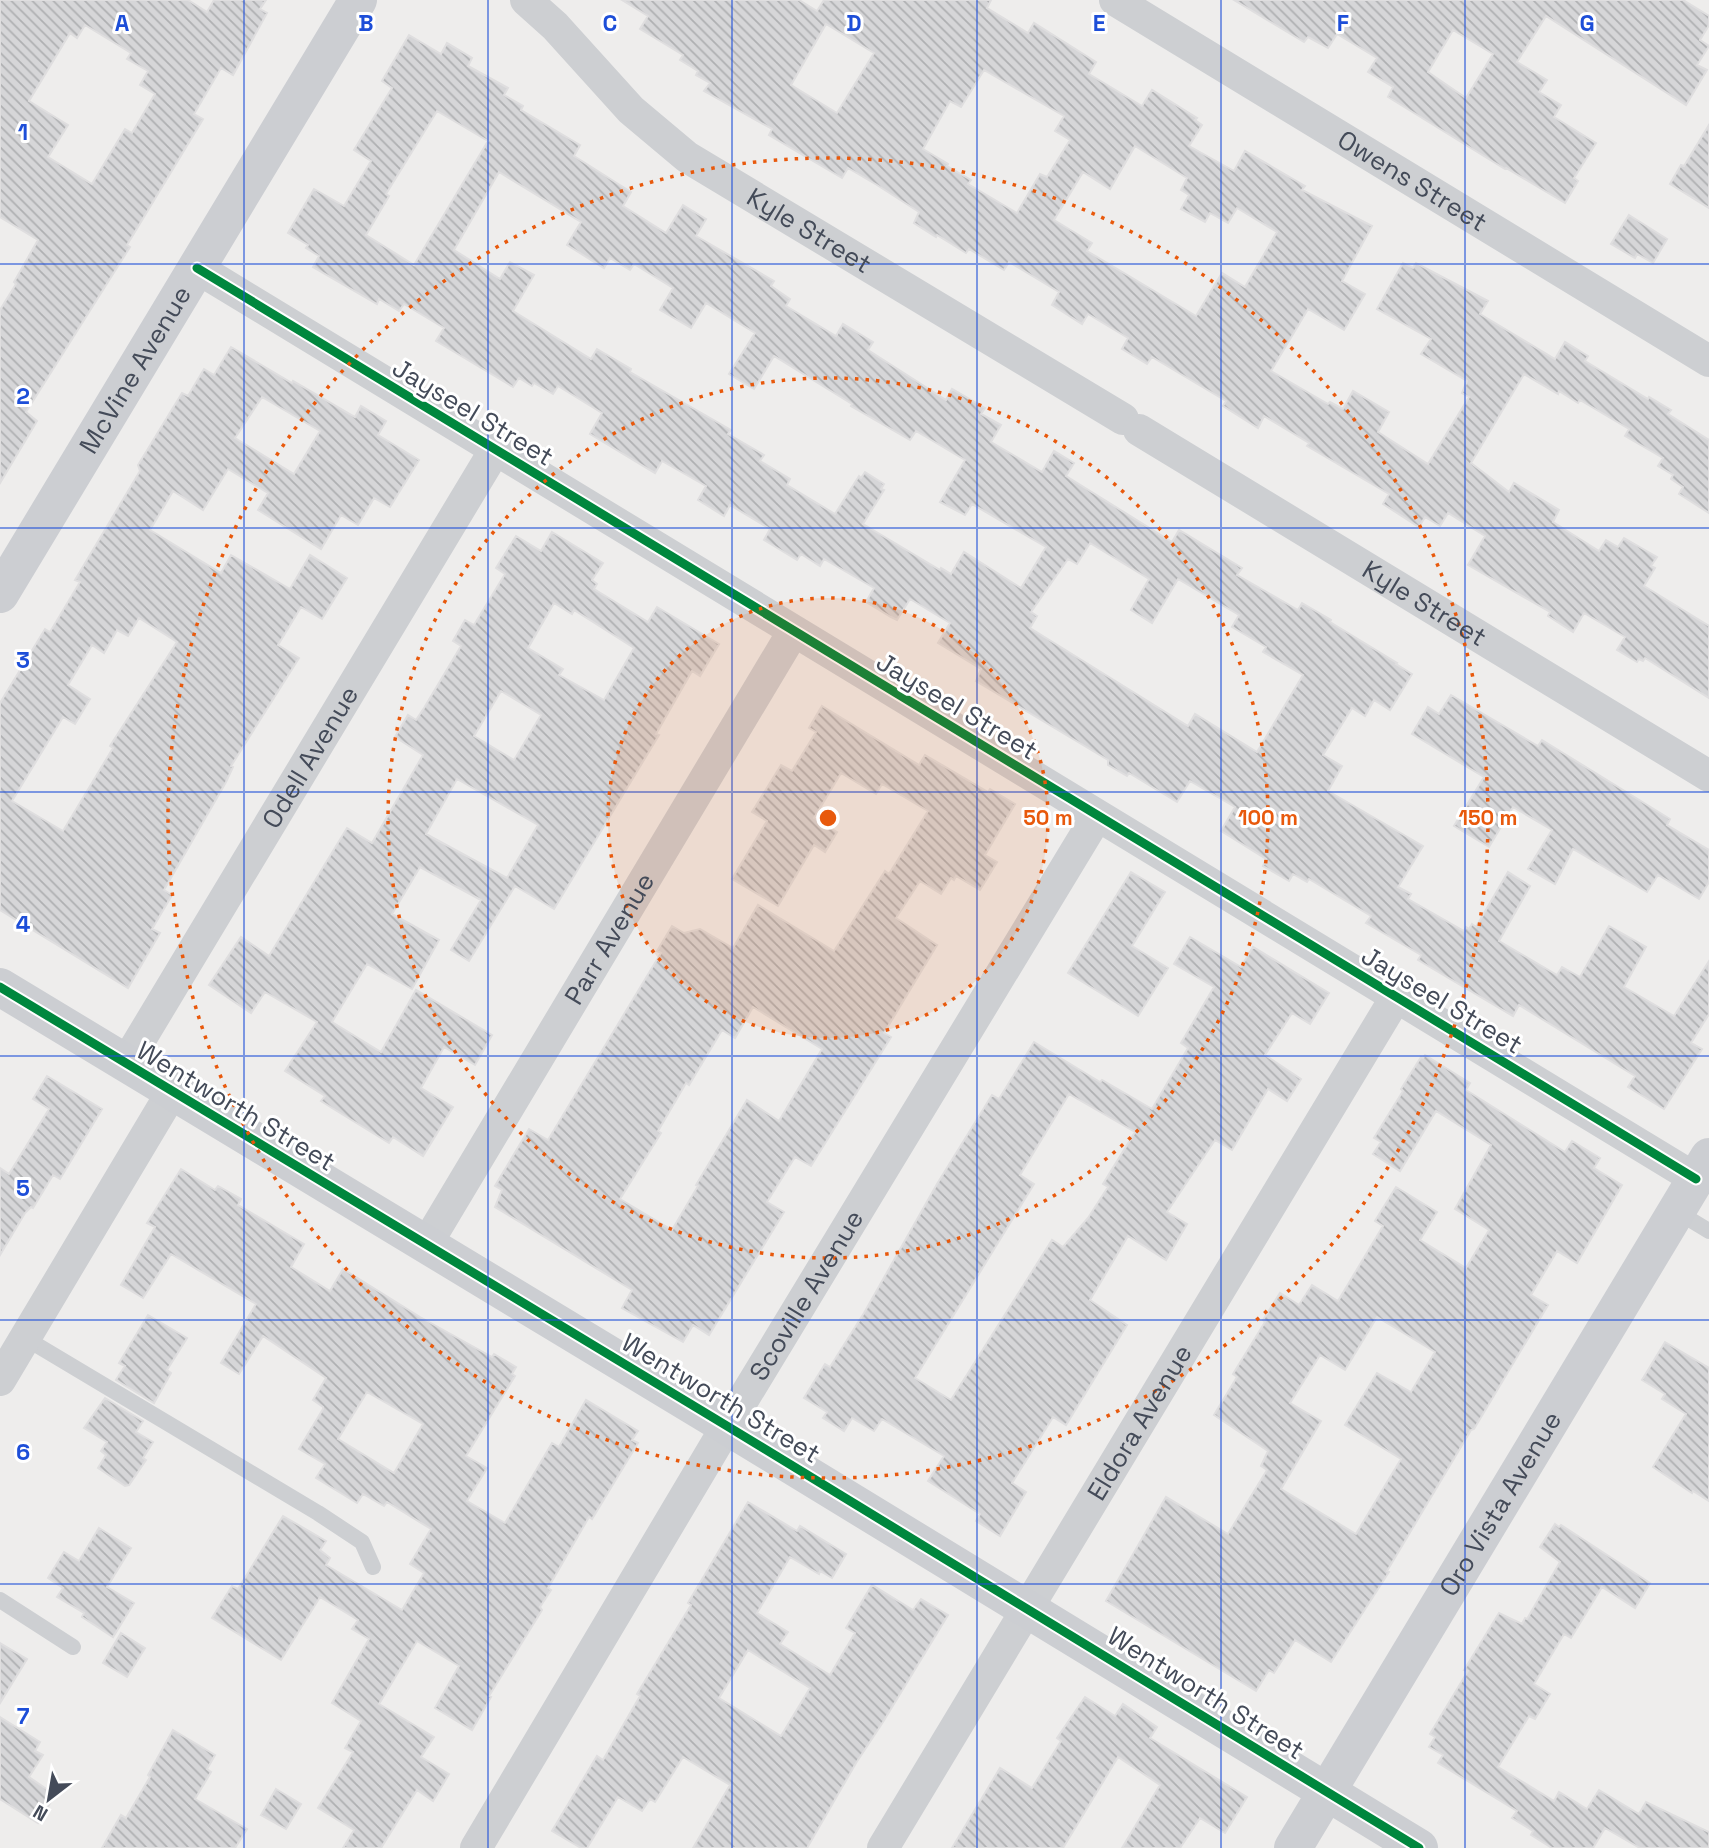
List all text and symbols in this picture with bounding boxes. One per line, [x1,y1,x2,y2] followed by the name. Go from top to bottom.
[115,8,130,38] text: A
[358,8,374,38] text: B
[603,8,617,38] text: C
[846,8,862,38] text: D
[1093,8,1105,38] text: E
[1337,8,1349,38] text: F
[1579,8,1595,38] text: G
[18,117,28,147] text: 1
[1331,122,1494,239] street label: Owens Street
[741,180,878,281] street label: Kyle Street
[72,279,199,460] street label: McVine Avenue
[386,350,560,474] street label: Jayseel Street
[16,381,30,411] text: 2
[1356,553,1493,654] street label: Kyle Street
[870,644,1044,768] street label: Jayseel Street
[16,645,30,675] text: 3
[254,680,366,835] street label: Odell Avenue
[1023,804,1073,831] text: 50 m
[1238,804,1298,831] text: 100 m
[1459,804,1517,831] text: 150 m
[816,806,840,830] centre of rings
[557,866,662,1011] street label: Parr Avenue
[16,909,31,939] text: 4
[1355,938,1529,1062] street label: Jayseel Street
[130,1033,342,1179] street label: Wentworth Street
[16,1173,30,1203] text: 5
[742,1204,871,1387] street label: Scoville Avenue
[615,1325,827,1471] street label: Wentworth Street
[1079,1338,1200,1507] street label: Eldora Avenue
[1432,1405,1569,1602] street label: Oro Vista Avenue
[16,1437,30,1467] text: 6
[1101,1619,1311,1767] street label: Wentworth Street
[17,1701,30,1731] text: 7
[14,1764,84,1834] north arrow
[29,1799,52,1827] text: N

